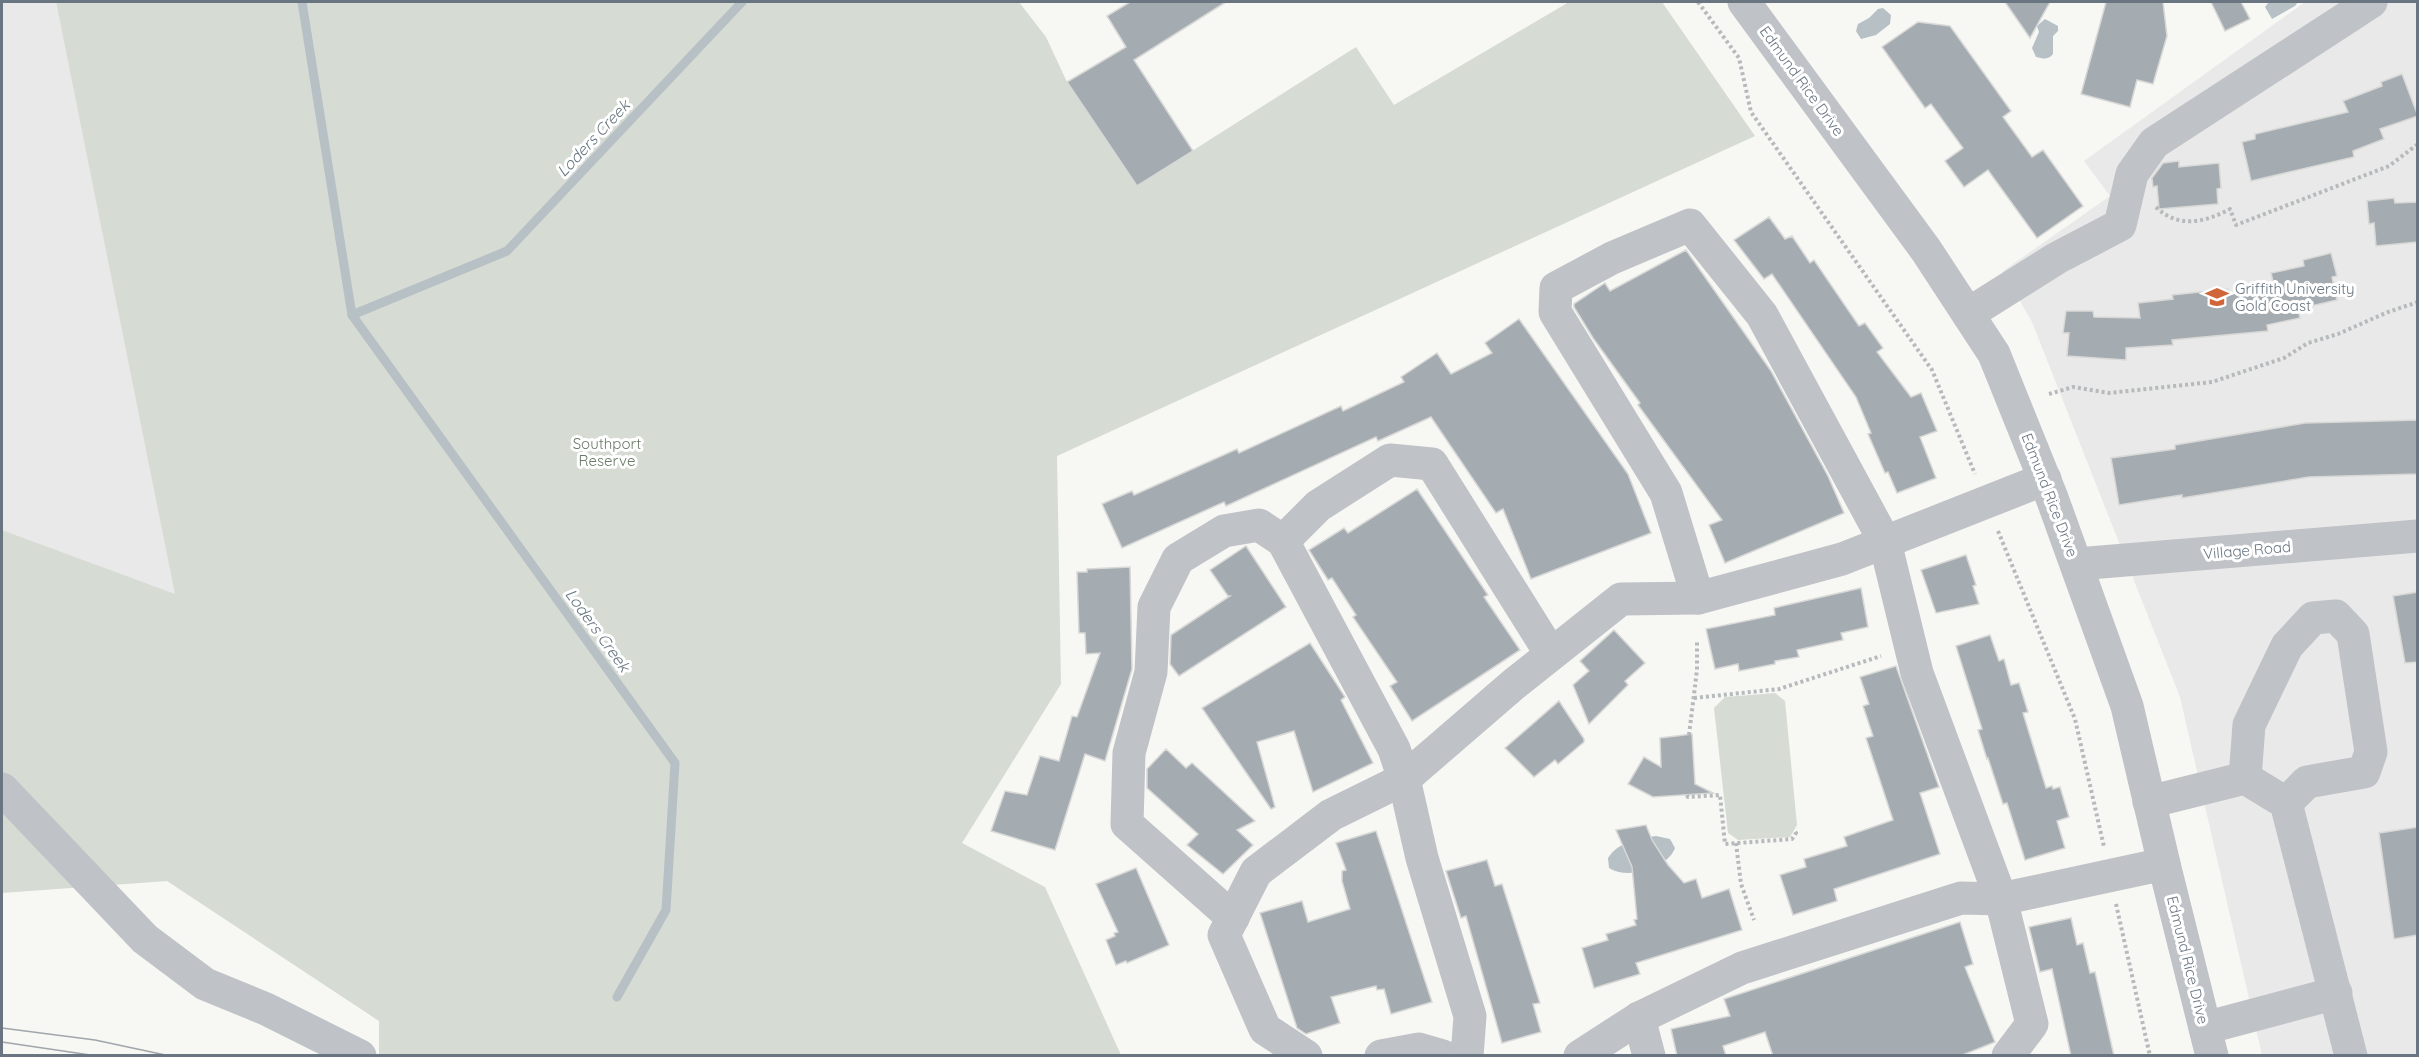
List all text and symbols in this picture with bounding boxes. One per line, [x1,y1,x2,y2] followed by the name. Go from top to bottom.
[1756,22,1848,140] street label: Edmund Rice Drive
[552,94,635,181] water label: Loders Creek
[2235,279,2355,315] place label: Griffith University Gold Coast
[2204,284,2230,310] school or university icon: Griffith University Gold Coast
[2018,430,2082,560] street label: Edmund Rice Drive
[573,434,641,470] park label: Southport Reserve
[2202,537,2292,563] street label: Village Road
[561,585,636,677] water label: Loders Creek
[2163,894,2213,1026] street label: Edmund Rice Drive

